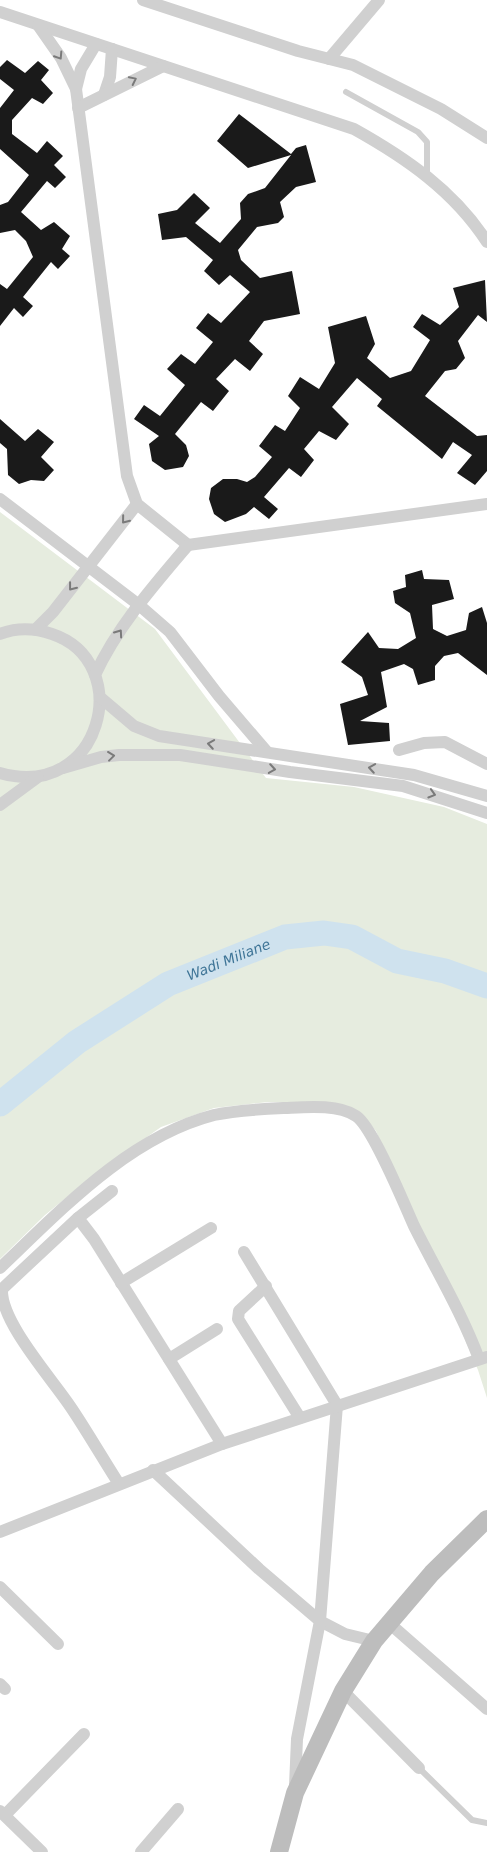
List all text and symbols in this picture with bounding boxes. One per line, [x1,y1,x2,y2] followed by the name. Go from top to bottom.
[53,50,62,59] one-way arrow
[128,76,137,86] one-way arrow
[121,514,130,523] one-way arrow
[69,581,77,590] one-way arrow
[113,629,122,639] one-way arrow
[207,739,216,749] one-way arrow
[107,751,115,762] one-way arrow
[368,763,376,773] one-way arrow
[268,764,276,774] one-way arrow
[428,789,436,799] one-way arrow
[184,936,273,984] water label: Wadi Miliane

